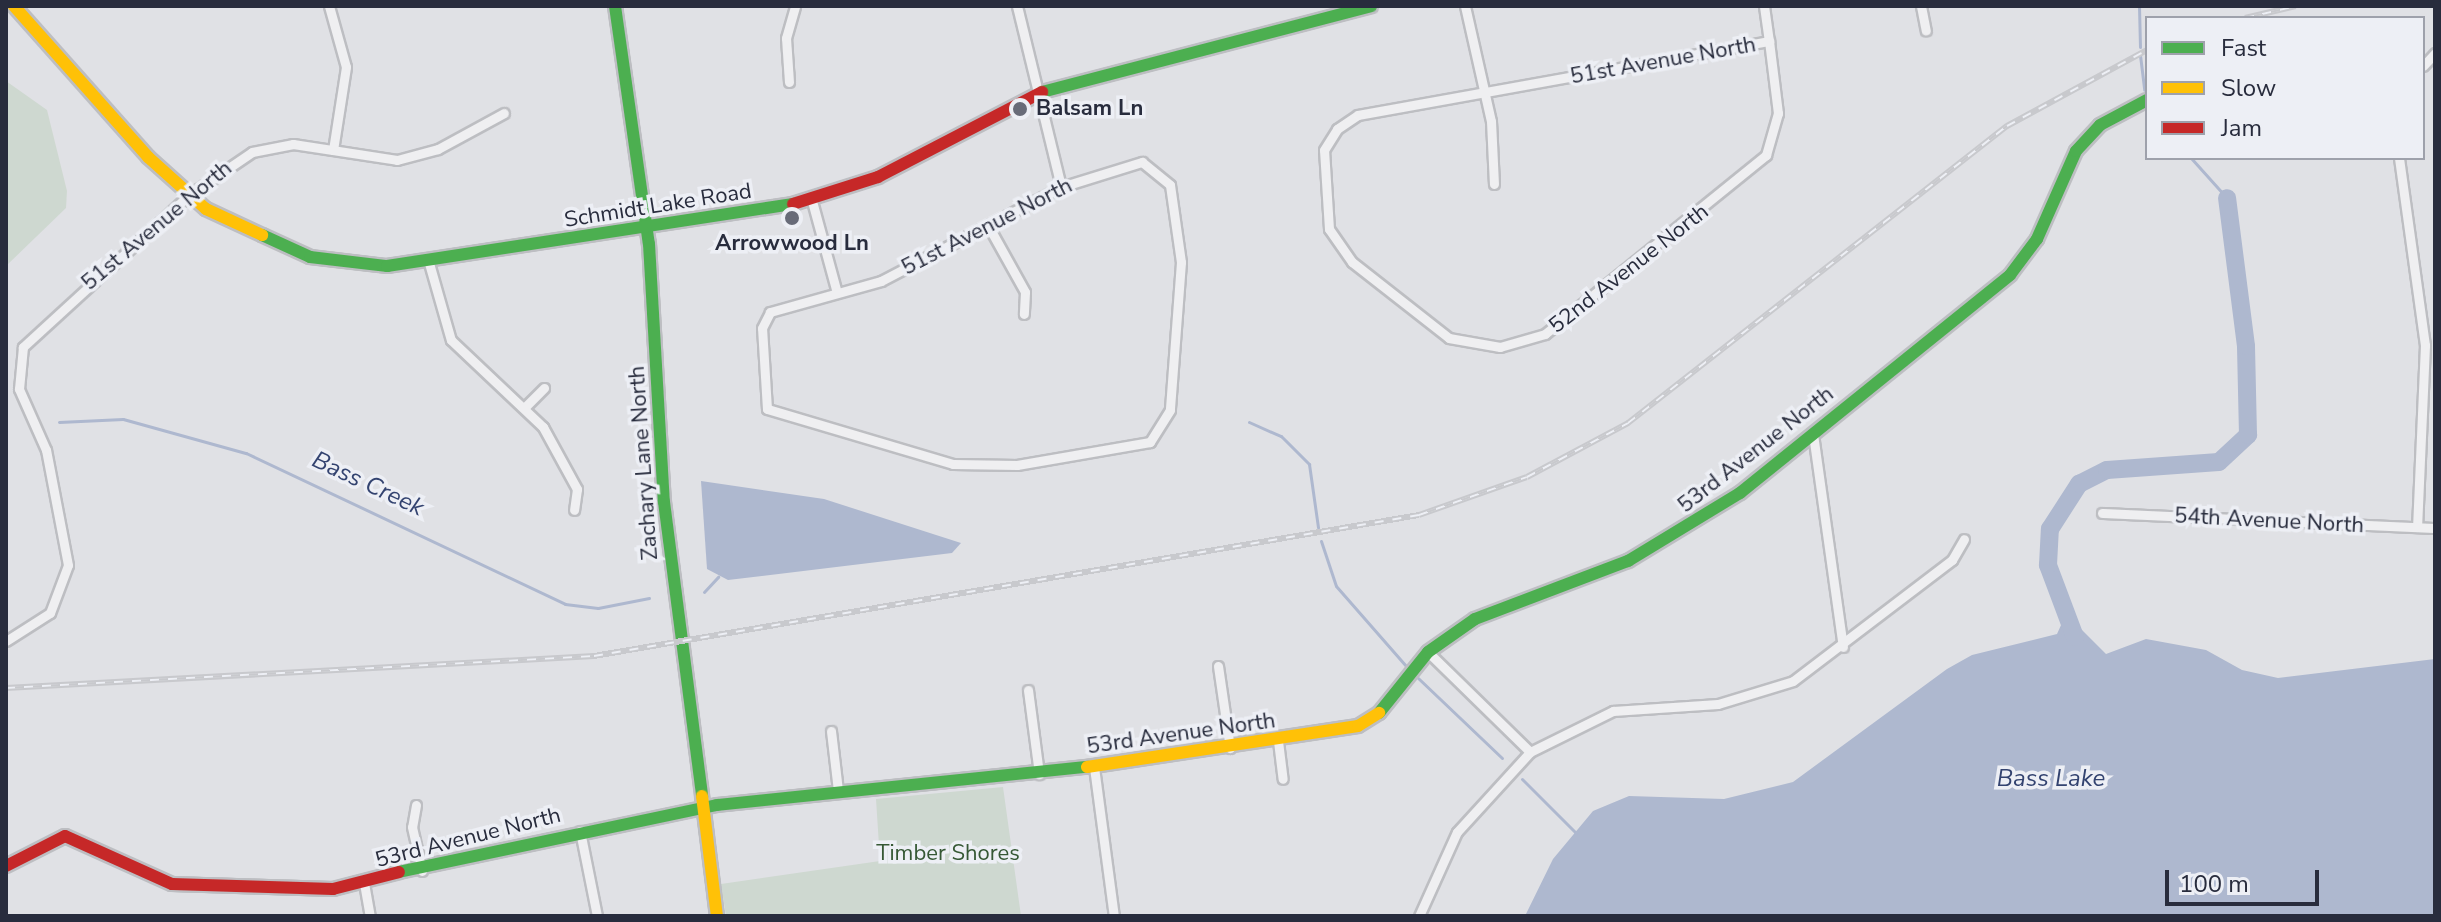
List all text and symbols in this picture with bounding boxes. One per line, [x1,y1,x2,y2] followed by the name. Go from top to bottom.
[2145,16,2425,160] legend
[1568,32,1758,90] street label: 51st Avenue North
[2221,32,2266,64] text: Fast
[2221,72,2276,104] text: Slow
[1036,96,1143,122] place label: Balsam Ln
[1011,100,1029,118] marker: Balsam Ln
[2221,112,2262,144] text: Jam
[77,155,237,297] street label: 51st Avenue North
[897,173,1077,281] street label: 51st Avenue North
[563,178,753,234] street label: Schmidt Lake Road
[1544,199,1714,339] street label: 52nd Avenue North
[783,209,801,227] marker: Arrowwood Ln
[715,231,869,257] place label: Arrowwood Ln
[624,365,664,561] street label: Zachary Lane North
[1673,381,1839,519] street label: 53rd Avenue North
[307,446,429,522] water label: Bass Creek
[2173,503,2365,539] street label: 54th Avenue North
[1085,708,1277,760] street label: 53rd Avenue North
[1997,765,2105,793] water label: Bass Lake
[372,802,564,874] street label: 53rd Avenue North
[876,841,1020,867] park label: Timber Shores
[2169,854,2323,904] scale bar
[2179,868,2249,900] text: 100 m

